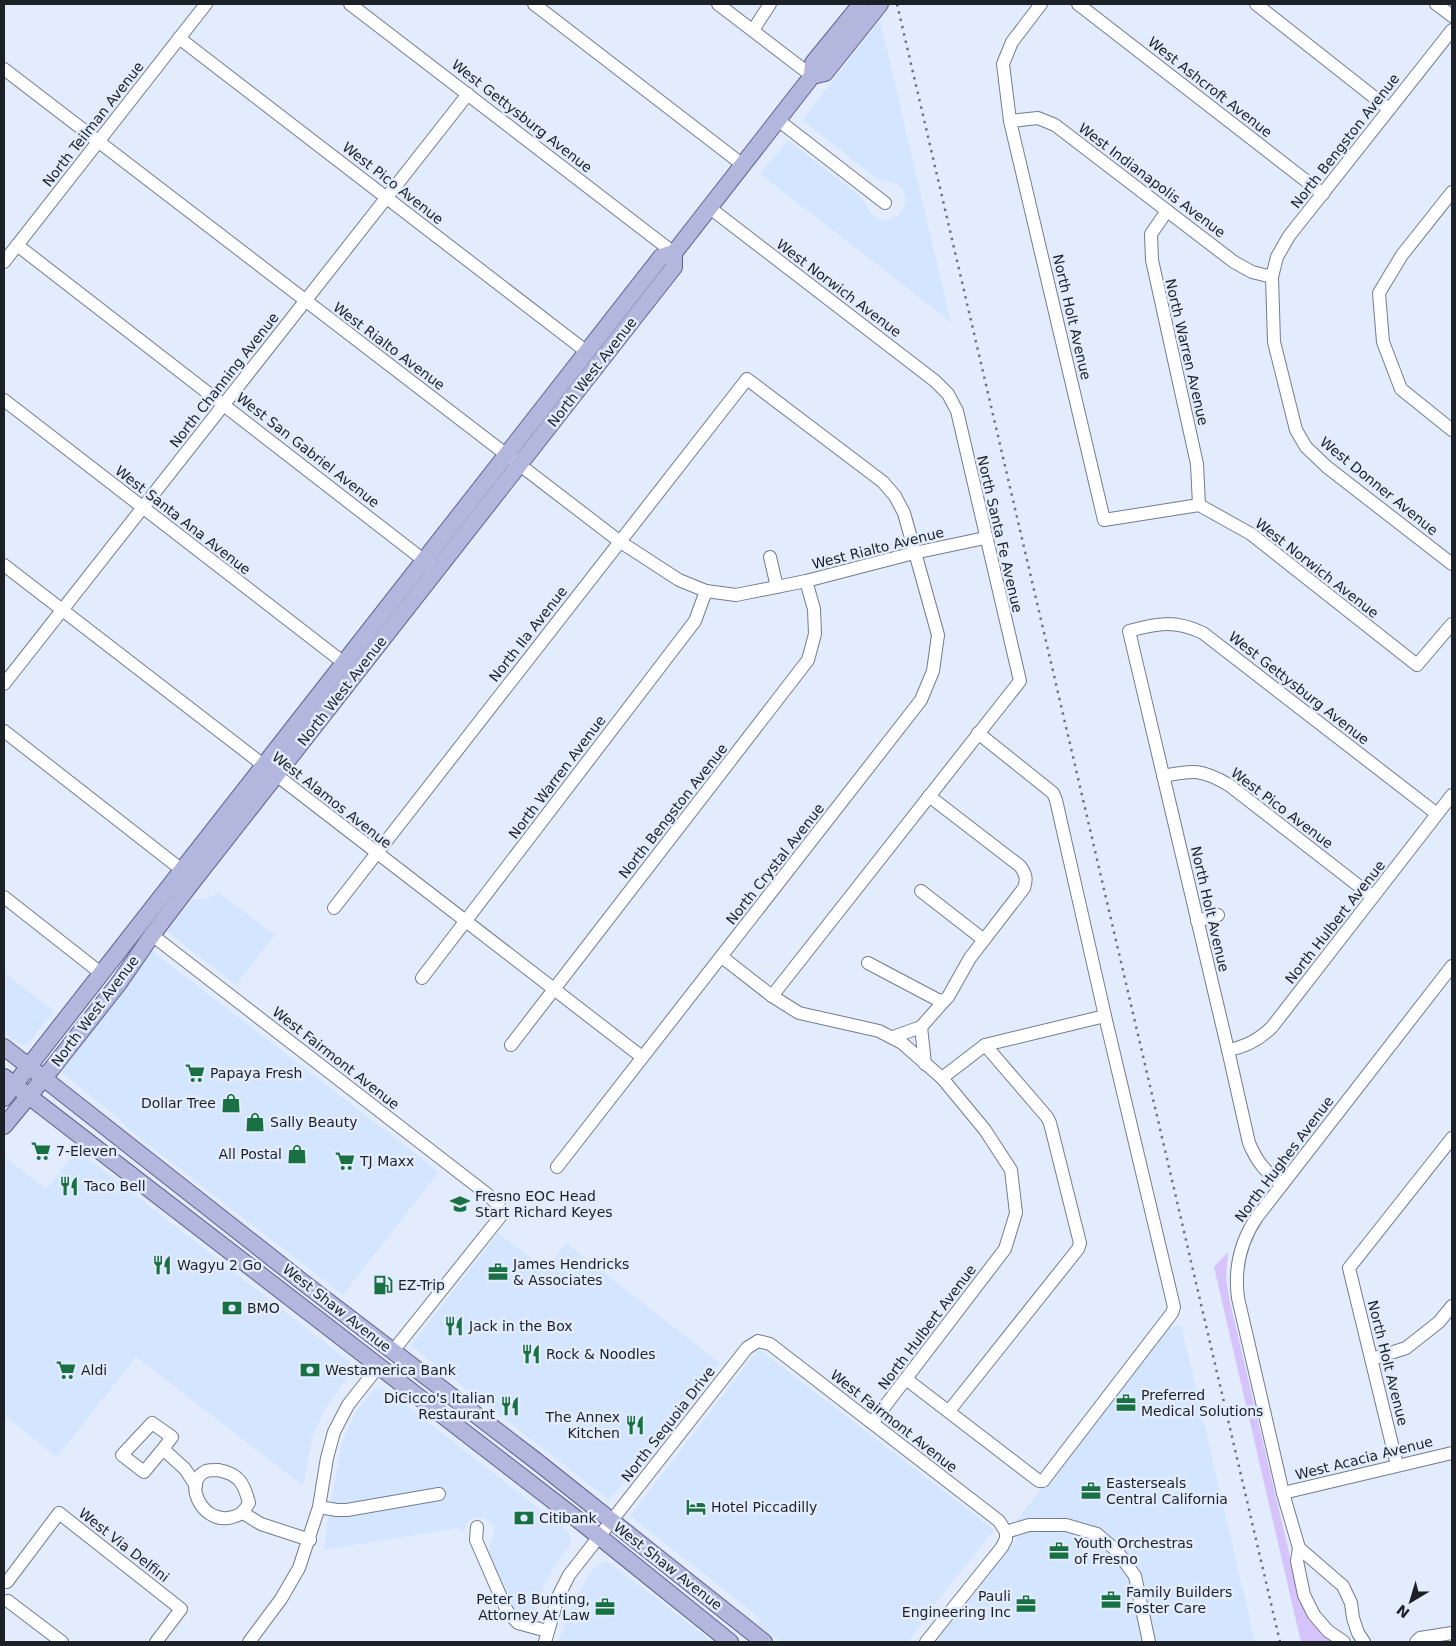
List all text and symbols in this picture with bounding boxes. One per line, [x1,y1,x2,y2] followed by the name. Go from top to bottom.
[1145,34,1275,140] street label: West Ashcroft Avenue
[449,56,595,176] street label: West Gettysburg Avenue
[39,59,147,189] street label: North Teilman Avenue
[1288,71,1402,211] street label: North Bengston Avenue
[1075,120,1229,240] street label: West Indianapolis Avenue
[339,139,447,227] street label: West Pico Avenue
[773,236,905,340] street label: West Norwich Avenue
[1050,253,1094,381] street label: North Holt Avenue
[1162,277,1212,427] street label: North Warren Avenue
[330,299,448,393] street label: West Rialto Avenue
[166,309,282,451] street label: North Channing Avenue
[544,314,640,430] street label: North West Avenue
[233,389,383,511] street label: West San Gabriel Avenue
[1317,434,1441,538] street label: West Donner Avenue
[974,454,1026,614] street label: North Santa Fe Avenue
[112,462,254,578] street label: West Santa Ana Avenue
[1252,515,1382,621] street label: West Norwich Avenue
[810,524,946,572] street label: West Rialto Avenue
[486,583,570,685] street label: North Ila Avenue
[1226,628,1372,748] street label: West Gettysburg Avenue
[294,633,390,749] street label: North West Avenue
[505,712,609,842] street label: North Warren Avenue
[616,741,730,881] street label: North Bengston Avenue
[269,748,395,852] street label: West Alamos Avenue
[1228,764,1336,852] street label: West Pico Avenue
[723,800,827,928] street label: North Crystal Avenue
[1188,845,1232,973] street label: North Holt Avenue
[1282,857,1388,987] street label: North Hulbert Avenue
[48,952,142,1070] street label: North West Avenue
[269,1003,403,1113] street label: West Fairmont Avenue
[184,1062,206,1084] supermarket icon: Papaya Fresh
[210,1065,302,1081] place label: Papaya Fresh
[220,1092,242,1114] shop icon: Dollar Tree
[1232,1093,1336,1225] street label: North Hughes Avenue
[141,1095,216,1111] place label: Dollar Tree
[244,1111,266,1133] shop icon: Sally Beauty
[270,1114,357,1130] place label: Sally Beauty
[30,1140,52,1162] supermarket icon: 7-Eleven
[56,1143,117,1159] place label: 7-Eleven
[286,1143,308,1165] shop icon: All Postal
[218,1146,282,1162] place label: All Postal
[334,1150,356,1172] supermarket icon: TJ Maxx
[359,1153,414,1169] place label: TJ Maxx
[58,1175,80,1197] restaurant icon: Taco Bell
[83,1178,146,1194] place label: Taco Bell
[475,1188,613,1220] place label: Fresno EOC Head Start Richard Keyes
[449,1193,471,1215] school or university icon: Fresno EOC Head Start Richard Keyes
[151,1254,173,1276] restaurant icon: Wagyu 2 Go
[512,1256,629,1288] place label: James Hendricks & Associates
[177,1257,262,1273] place label: Wagyu 2 Go
[280,1261,394,1355] street label: West Shaw Avenue
[487,1261,509,1283] office icon: James Hendricks & Associates
[875,1261,979,1393] street label: North Hulbert Avenue
[372,1274,394,1296] fuel station icon: EZ-Trip
[398,1277,445,1293] place label: EZ-Trip
[221,1297,243,1319] bank icon: BMO
[1365,1299,1411,1427] street label: North Holt Avenue
[247,1300,280,1316] place label: BMO
[443,1315,465,1337] restaurant icon: Jack in the Box
[468,1318,573,1334] place label: Jack in the Box
[520,1343,542,1365] restaurant icon: Rock & Noodles
[546,1346,656,1362] place label: Rock & Noodles
[55,1359,77,1381] supermarket icon: Aldi
[299,1359,321,1381] bank icon: Westamerica Bank
[81,1362,107,1378] place label: Aldi
[325,1362,457,1378] place label: Westamerica Bank
[618,1363,718,1485] street label: North Sequoia Drive
[827,1366,961,1476] street label: West Fairmont Avenue
[1141,1387,1263,1419] place label: Preferred Medical Solutions
[384,1390,495,1422] place label: DiCicco's Italian Restaurant
[1115,1392,1137,1414] office icon: Preferred Medical Solutions
[499,1395,521,1417] restaurant icon: DiCicco's Italian Restaurant
[545,1409,620,1441] place label: The Annex Kitchen
[624,1414,646,1436] restaurant icon: The Annex Kitchen
[1294,1433,1434,1483] street label: West Acacia Avenue
[1106,1475,1228,1507] place label: Easterseals Central California
[1080,1480,1102,1502] office icon: Easterseals Central California
[685,1496,707,1518] hotel icon: Hotel Piccadilly
[711,1499,817,1515] place label: Hotel Piccadilly
[76,1505,172,1585] street label: West Via Delfini
[513,1507,535,1529] bank icon: Citibank
[539,1510,597,1526] place label: Citibank
[611,1519,725,1613] street label: West Shaw Avenue
[1073,1535,1193,1567] place label: Youth Orchestras of Fresno
[1048,1540,1070,1562] office icon: Youth Orchestras of Fresno
[1386,1576,1436,1626] north arrow
[1126,1584,1232,1616] place label: Family Builders Foster Care
[902,1588,1011,1620] place label: Pauli Engineering Inc
[1100,1589,1122,1611] office icon: Family Builders Foster Care
[476,1591,590,1623] place label: Peter B Bunting, Attorney At Law
[1015,1593,1037,1615] office icon: Pauli Engineering Inc
[594,1596,616,1618] office icon: Peter B Bunting, Attorney At Law
[1393,1601,1413,1621] text: N

